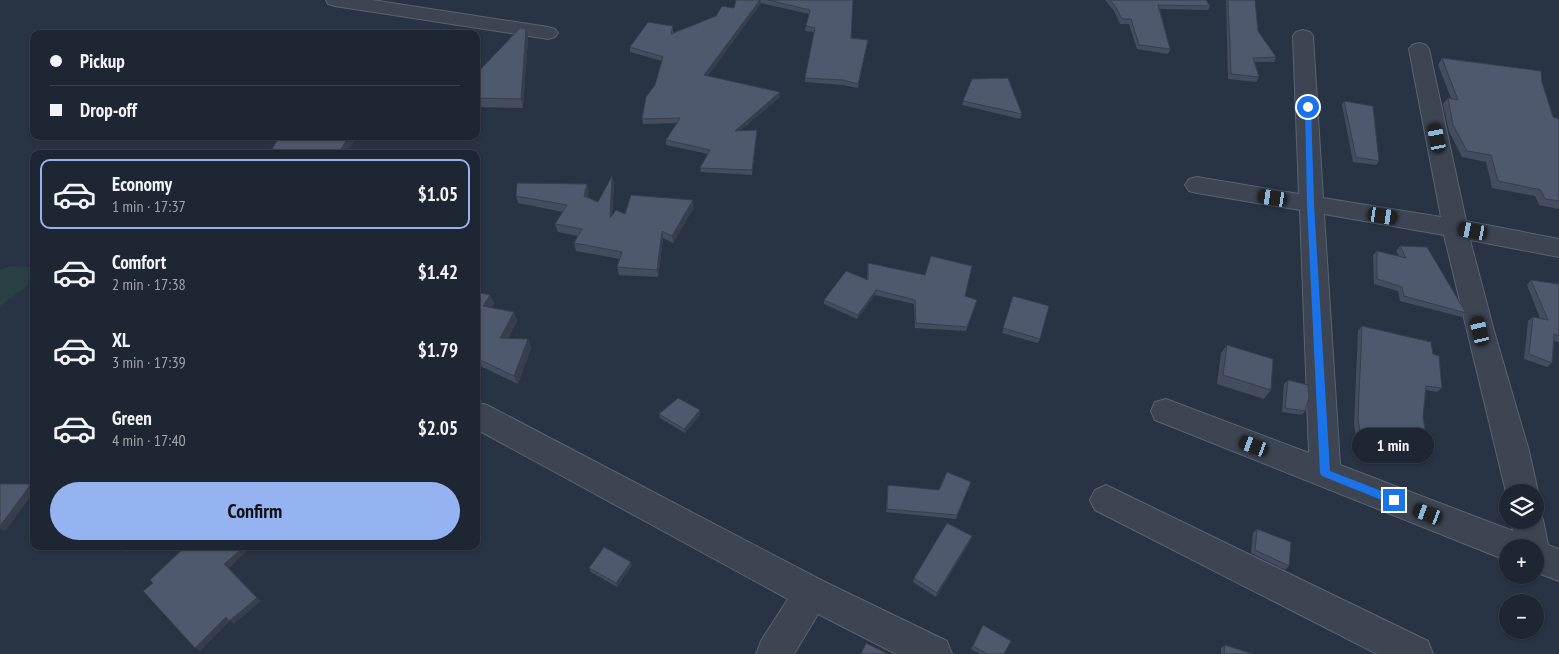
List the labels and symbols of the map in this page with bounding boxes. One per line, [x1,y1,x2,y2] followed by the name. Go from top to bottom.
[1297,96,1319,118] route start
[1426,122,1447,154] car
[1257,188,1288,208] car
[1367,206,1398,226] car
[1456,221,1489,241] car
[1469,315,1490,347] car
[1353,428,1435,462] callout: 1 min
[1237,434,1270,458] car
[1383,489,1405,511] route end
[1411,502,1444,526] car

